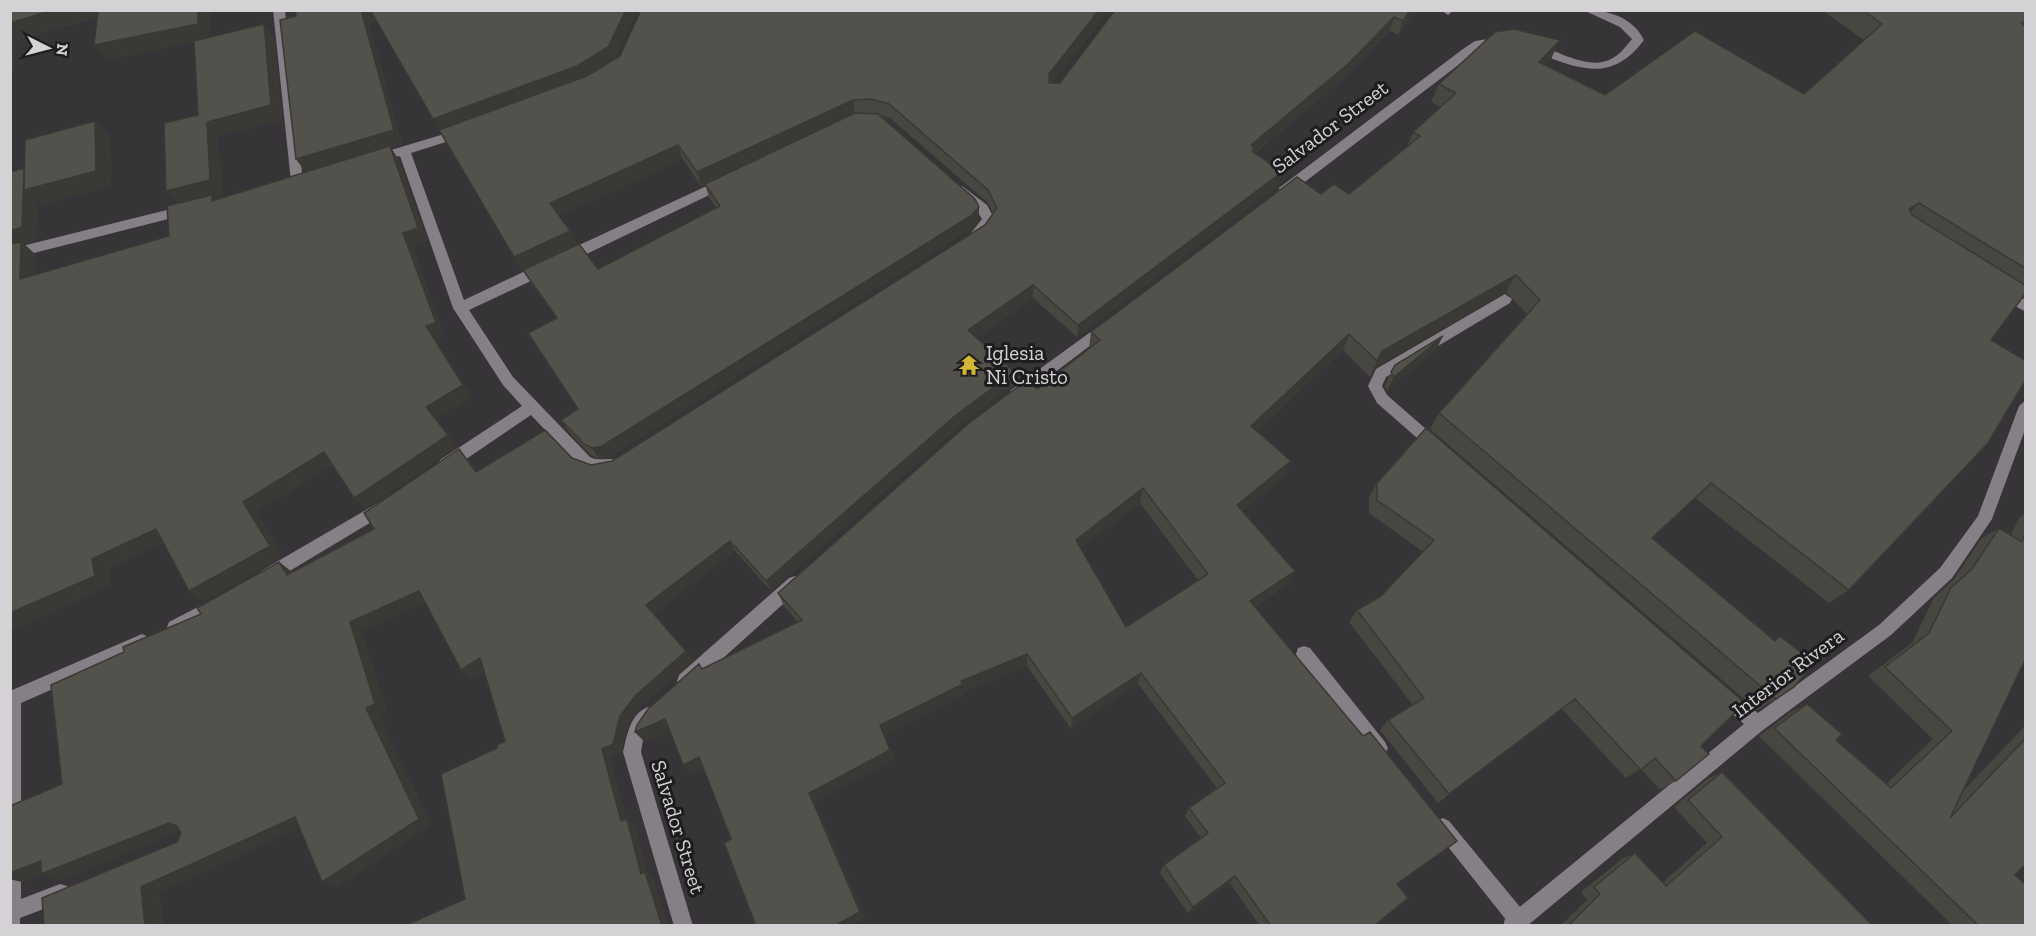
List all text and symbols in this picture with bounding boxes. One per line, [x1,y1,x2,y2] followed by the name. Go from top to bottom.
[18,18,78,78] north arrow
[52,42,73,57] text: N
[1267,75,1393,178] street label: Salvador Street
[986,340,1068,389] place label: Iglesia Ni Cristo
[957,353,981,377] temple icon: Iglesia Ni Cristo
[1727,623,1848,723] street label: Interior Rivera
[646,757,711,897] street label: Salvador Street

